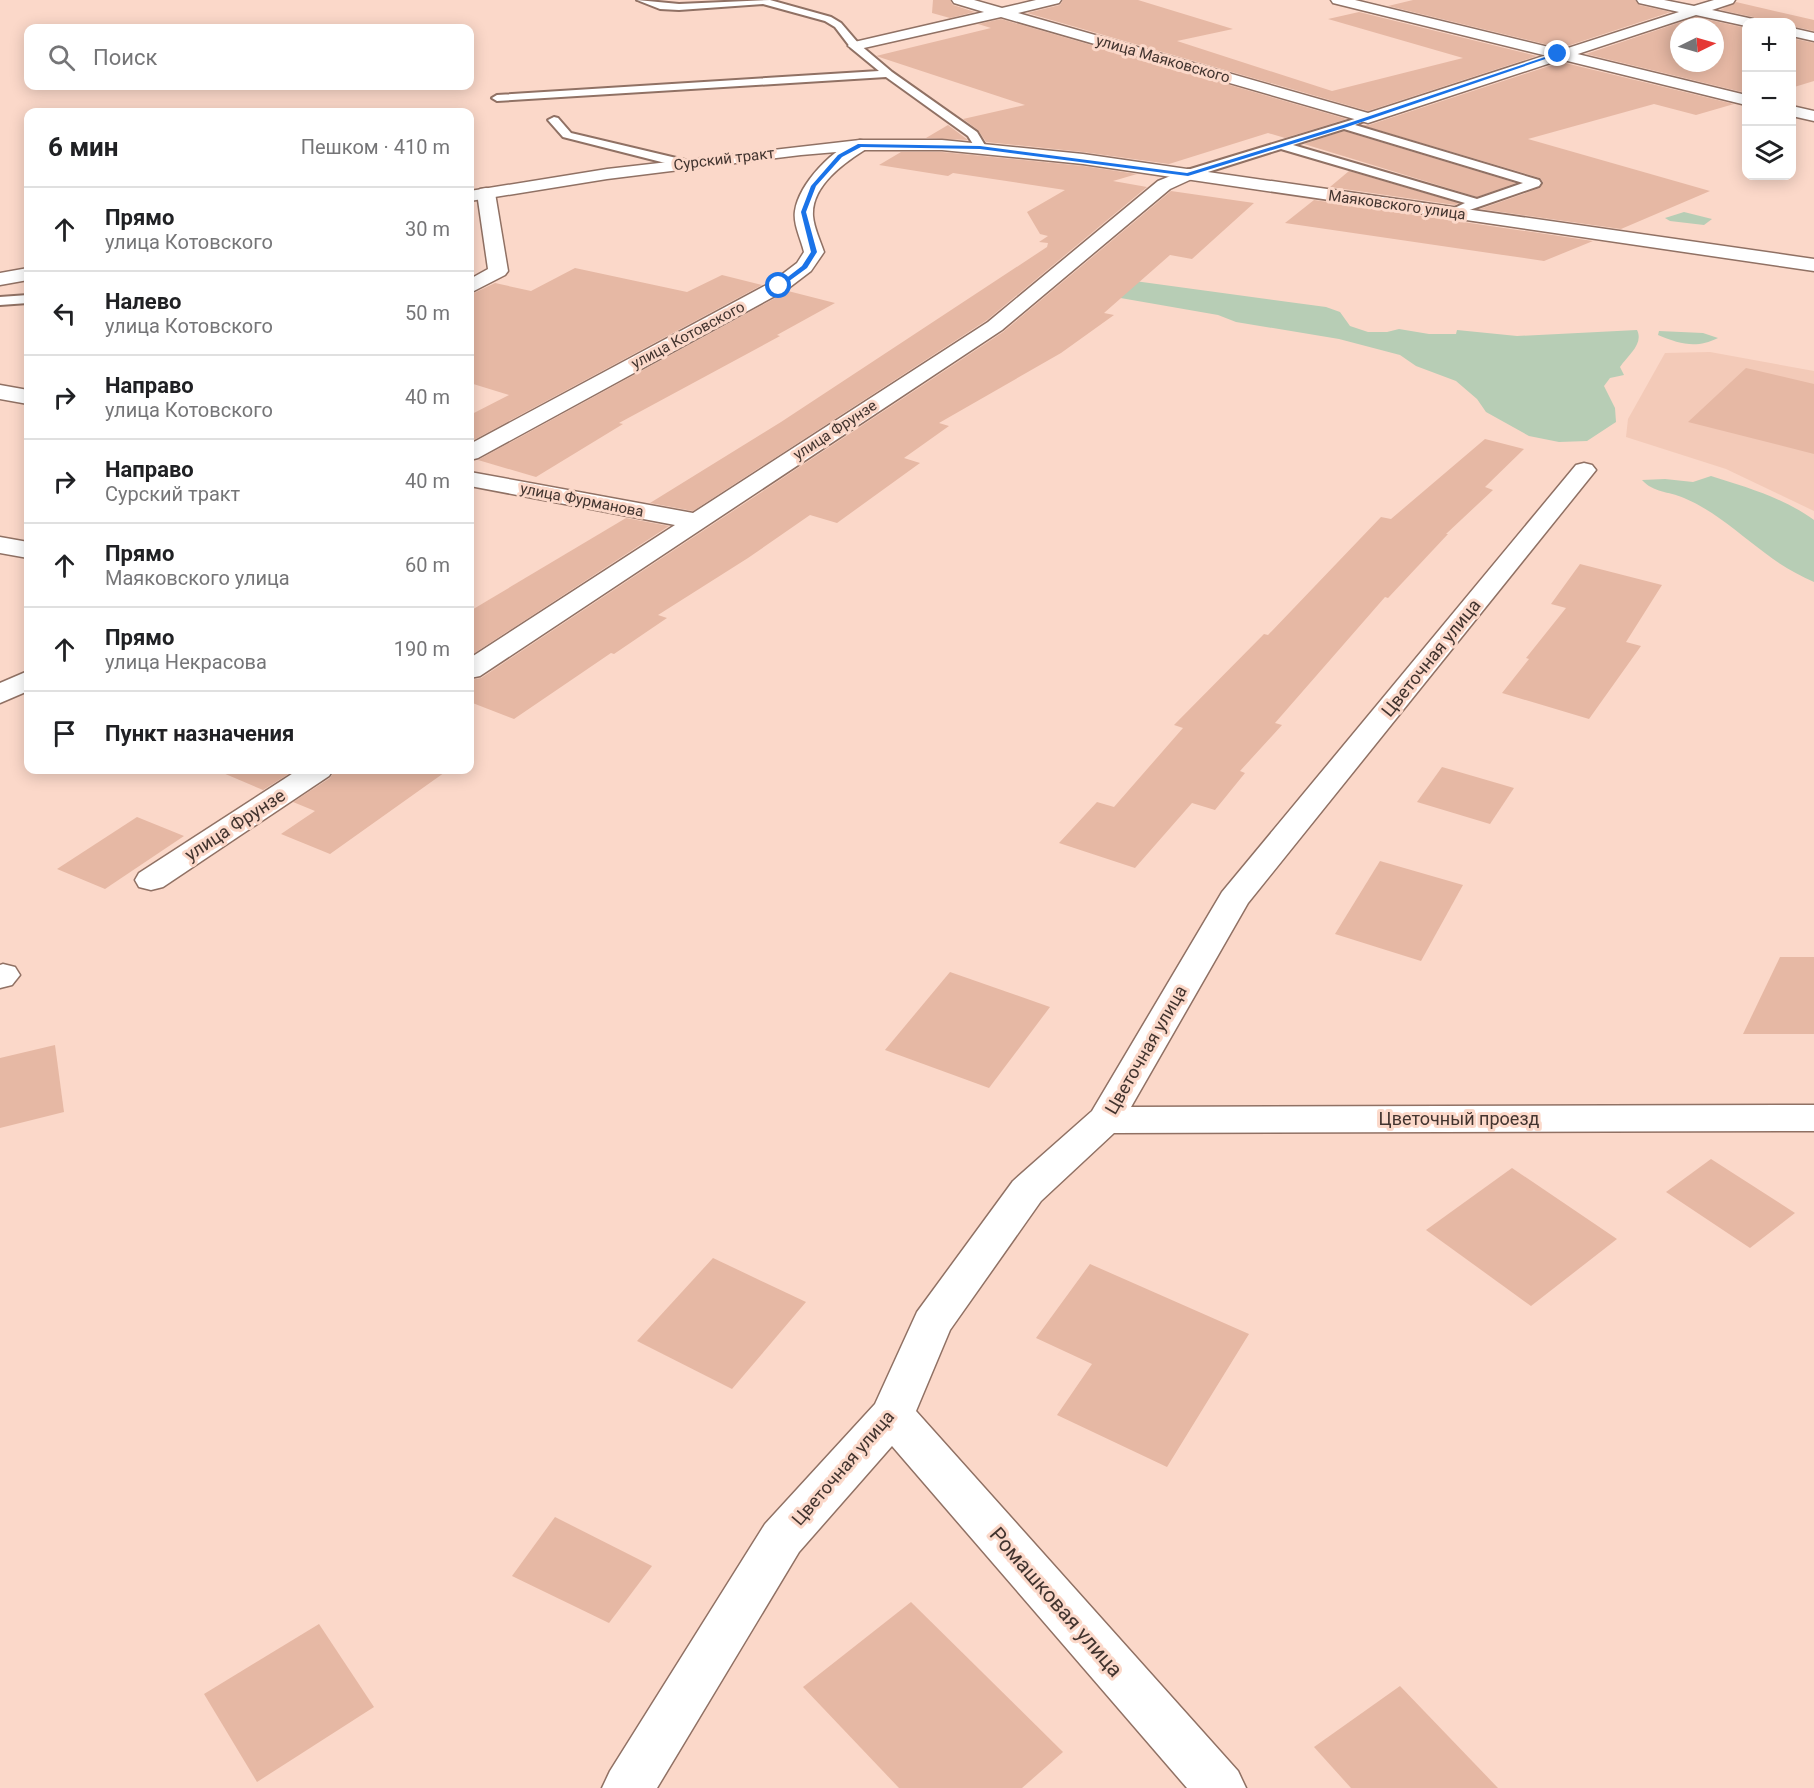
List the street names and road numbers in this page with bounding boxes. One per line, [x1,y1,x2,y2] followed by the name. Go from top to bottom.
[1094,31,1232,87] street label: улица Маяковского
[673,144,775,174] street label: Сурский тракт
[1327,186,1467,224] street label: Маяковского улица
[628,298,748,372] street label: улица Котовского
[790,396,880,464] street label: улица Фрунзе
[519,479,645,521] street label: улица Фурманова
[1377,595,1484,721] street label: Цветочная улица
[181,784,289,865] street label: улица Фрунзе
[1100,982,1191,1118] street label: Цветочная улица
[1379,1108,1540,1129] street label: Цветочный проезд
[787,1406,898,1529] street label: Цветочная улица
[985,1522,1127,1682] street label: Ромашковая улица

